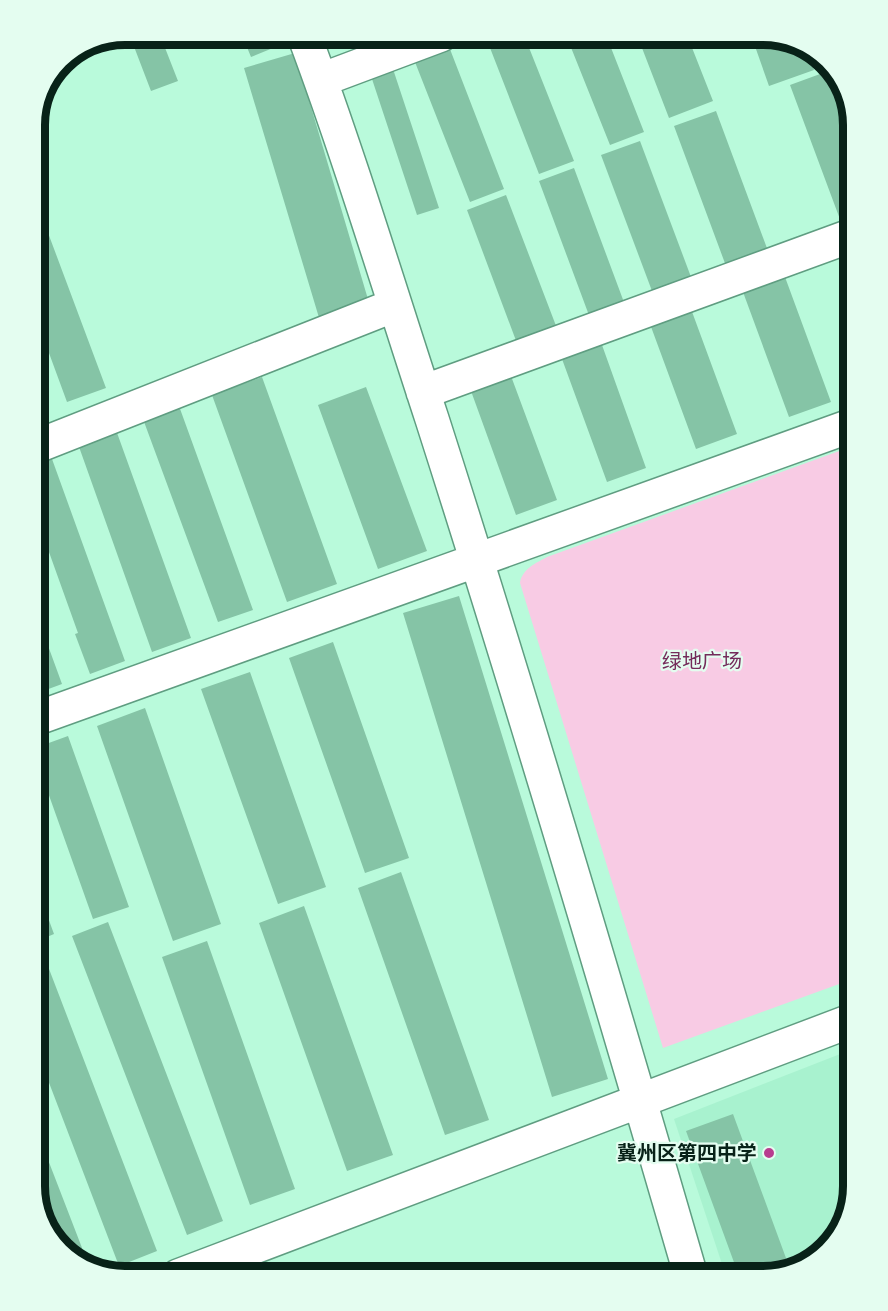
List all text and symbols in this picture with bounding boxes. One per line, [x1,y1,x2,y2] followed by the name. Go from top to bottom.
[662,648,742,672] park label: 绿地广场
[617,1140,757,1164] place label: 冀州区第四中学
[762,1146,776,1160] marker: 冀州区第四中学

